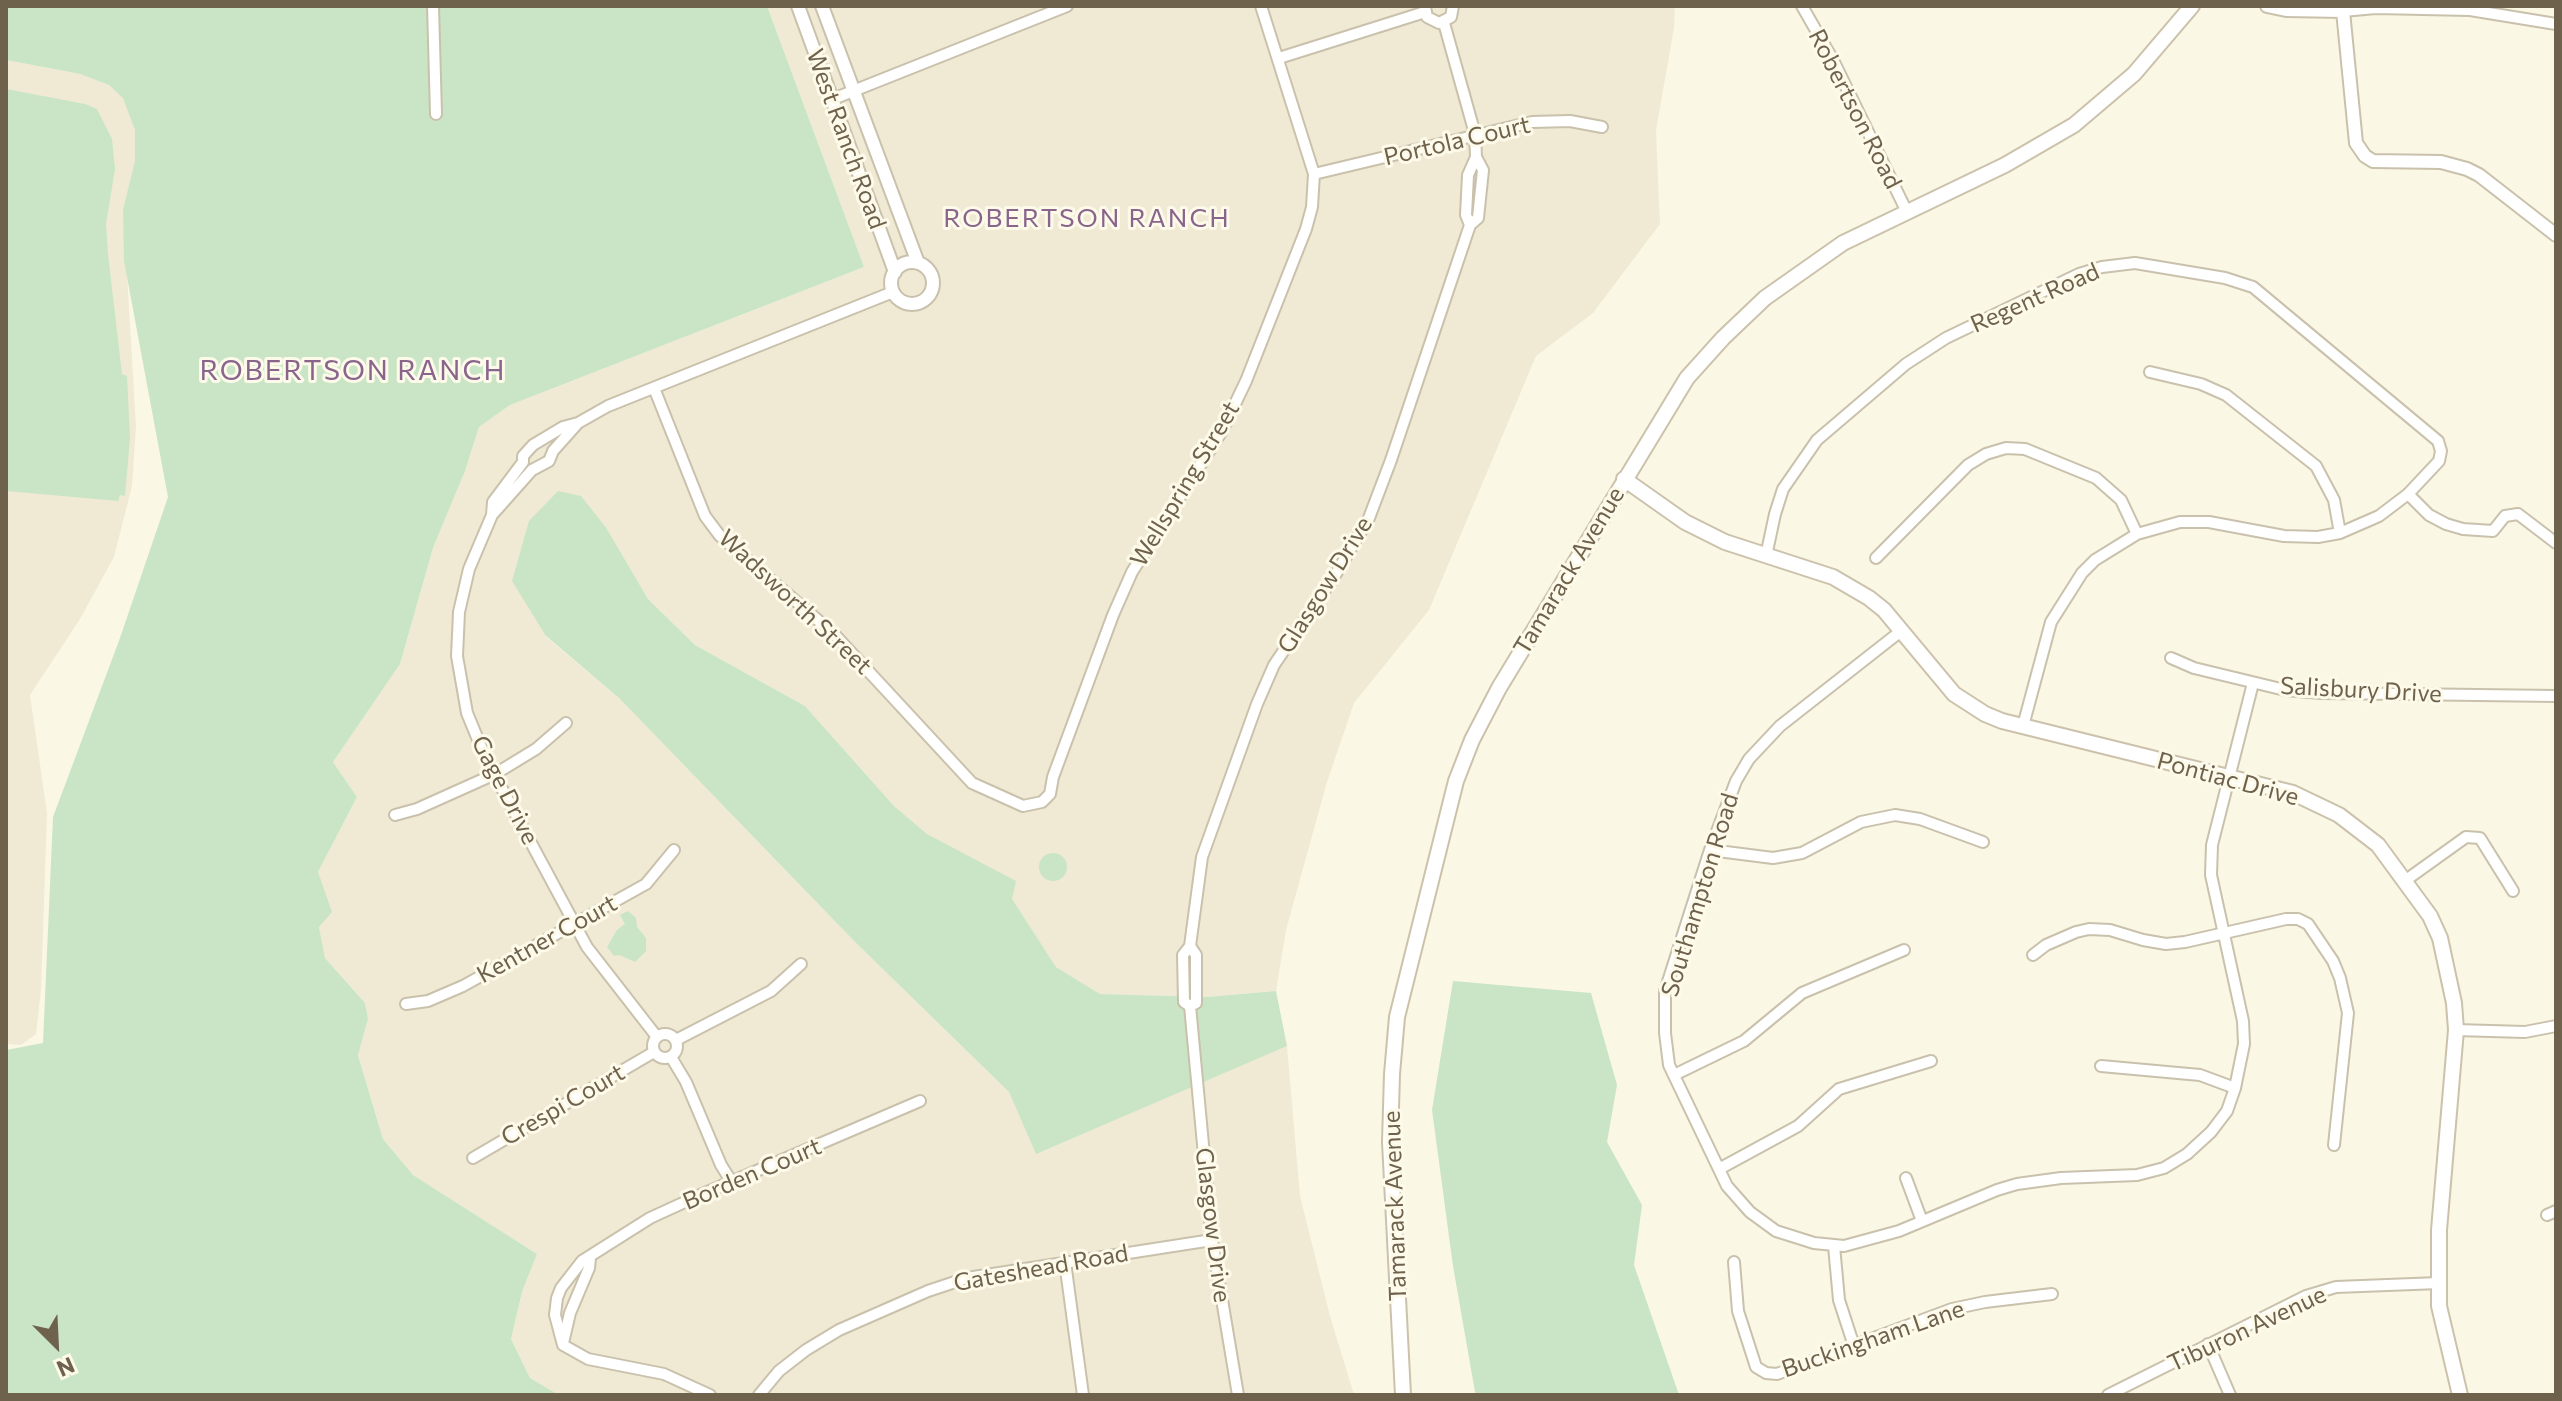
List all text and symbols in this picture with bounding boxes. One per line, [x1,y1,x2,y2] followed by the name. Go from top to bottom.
[1802,24,1908,194] street label: Robertson Road
[800,45,892,233] street label: West Ranch Road
[1381,110,1533,172] street label: Portola Court
[943,202,1231,234] district label: ROBERTSON RANCH
[1966,257,2104,339] street label: Regent Road
[199,354,507,388] district label: ROBERTSON RANCH
[1124,396,1246,572] street label: Wellspring Street
[1508,482,1630,660] street label: Tamarack Avenue
[1272,511,1378,659] street label: Glasgow Drive
[712,524,878,680] street label: Wadsworth Street
[2279,671,2443,709] street label: Salisbury Drive
[465,731,545,849] street label: Gage Drive
[2154,746,2302,812] street label: Pontiac Drive
[1655,790,1745,1000] street label: Southampton Road
[472,889,622,989] street label: Kentner Court
[496,1058,630,1152] street label: Crespi Court
[1377,1110,1413,1302] street label: Tamarack Avenue
[678,1132,826,1216] street label: Borden Court
[1189,1146,1237,1304] street label: Glasgow Drive
[951,1238,1131,1298] street label: Gateshead Road
[2163,1280,2331,1378] street label: Tiburon Avenue
[1778,1294,1968,1384] street label: Buckingham Lane
[16,1305,96,1385] north arrow
[53,1352,79,1383] text: N

